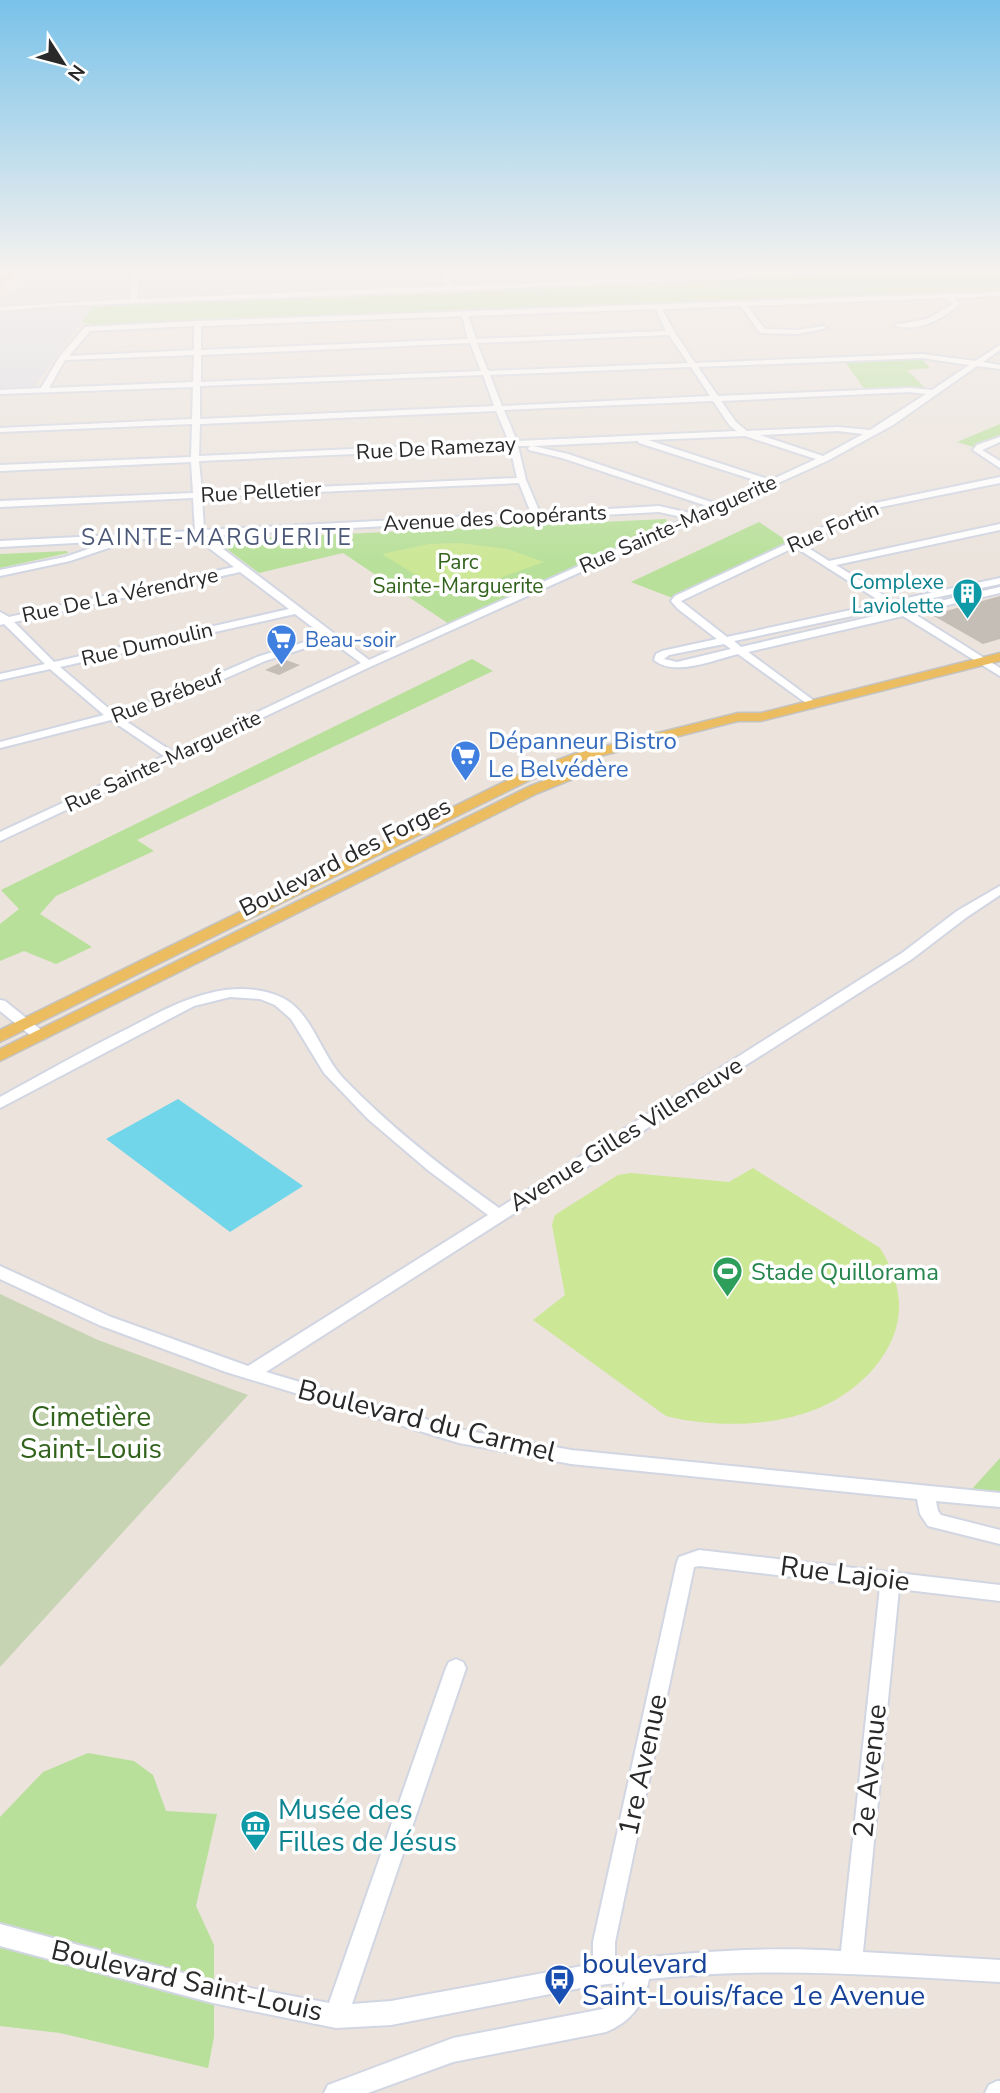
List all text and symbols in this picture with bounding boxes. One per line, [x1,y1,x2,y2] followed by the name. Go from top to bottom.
[28,28,98,98] north arrow
[61,59,91,86] text: N
[355,430,517,466] street label: Rue De Ramezay
[575,468,781,580] street label: Rue Sainte-Marguerite
[200,475,323,509] street label: Rue Pelletier
[783,494,883,560] street label: Rue Fortin
[382,498,608,538] street label: Avenue des Coopérants
[81,522,353,553] district label: SAINTE-MARGUERITE
[373,548,543,600] park label: Parc Sainte-Marguerite
[19,561,221,629] street label: Rue De La Vérendrye
[850,568,944,620] place label: Complexe Laviolette
[950,577,984,621] building icon: Complexe Laviolette
[78,615,216,673] street label: Rue Dumoulin
[265,623,299,667] supermarket icon: Beau-soir
[305,626,397,654] place label: Beau-soir
[107,662,228,730] street label: Rue Brébeuf
[60,703,266,819] street label: Rue Sainte-Marguerite
[488,725,677,785] place label: Dépanneur Bistro Le Belvédère
[448,738,482,782] supermarket icon: Dépanneur Bistro Le Belvédère
[234,790,456,924] street label: Boulevard des Forges
[503,1049,749,1219] street label: Avenue Gilles Villeneuve
[711,1255,745,1299] sports icon: Stade Quillorama
[751,1256,939,1288] place label: Stade Quillorama
[294,1371,561,1472] street label: Boulevard du Carmel
[20,1398,162,1468] park label: Cimetière Saint-Louis
[778,1547,912,1601] street label: Rue Lajoie
[609,1691,677,1839] street label: 1re Avenue
[844,1702,896,1840] street label: 2e Avenue
[278,1791,457,1861] place label: Musée des Filles de Jésus
[238,1809,272,1853] museum icon: Musée des Filles de Jésus
[48,1931,326,2031] street label: Boulevard Saint-Louis
[582,1945,925,2015] place label: boulevard Saint-Louis/face 1e Avenue
[542,1963,576,2007] bus stop icon: boulevard Saint-Louis/face 1e Avenue

